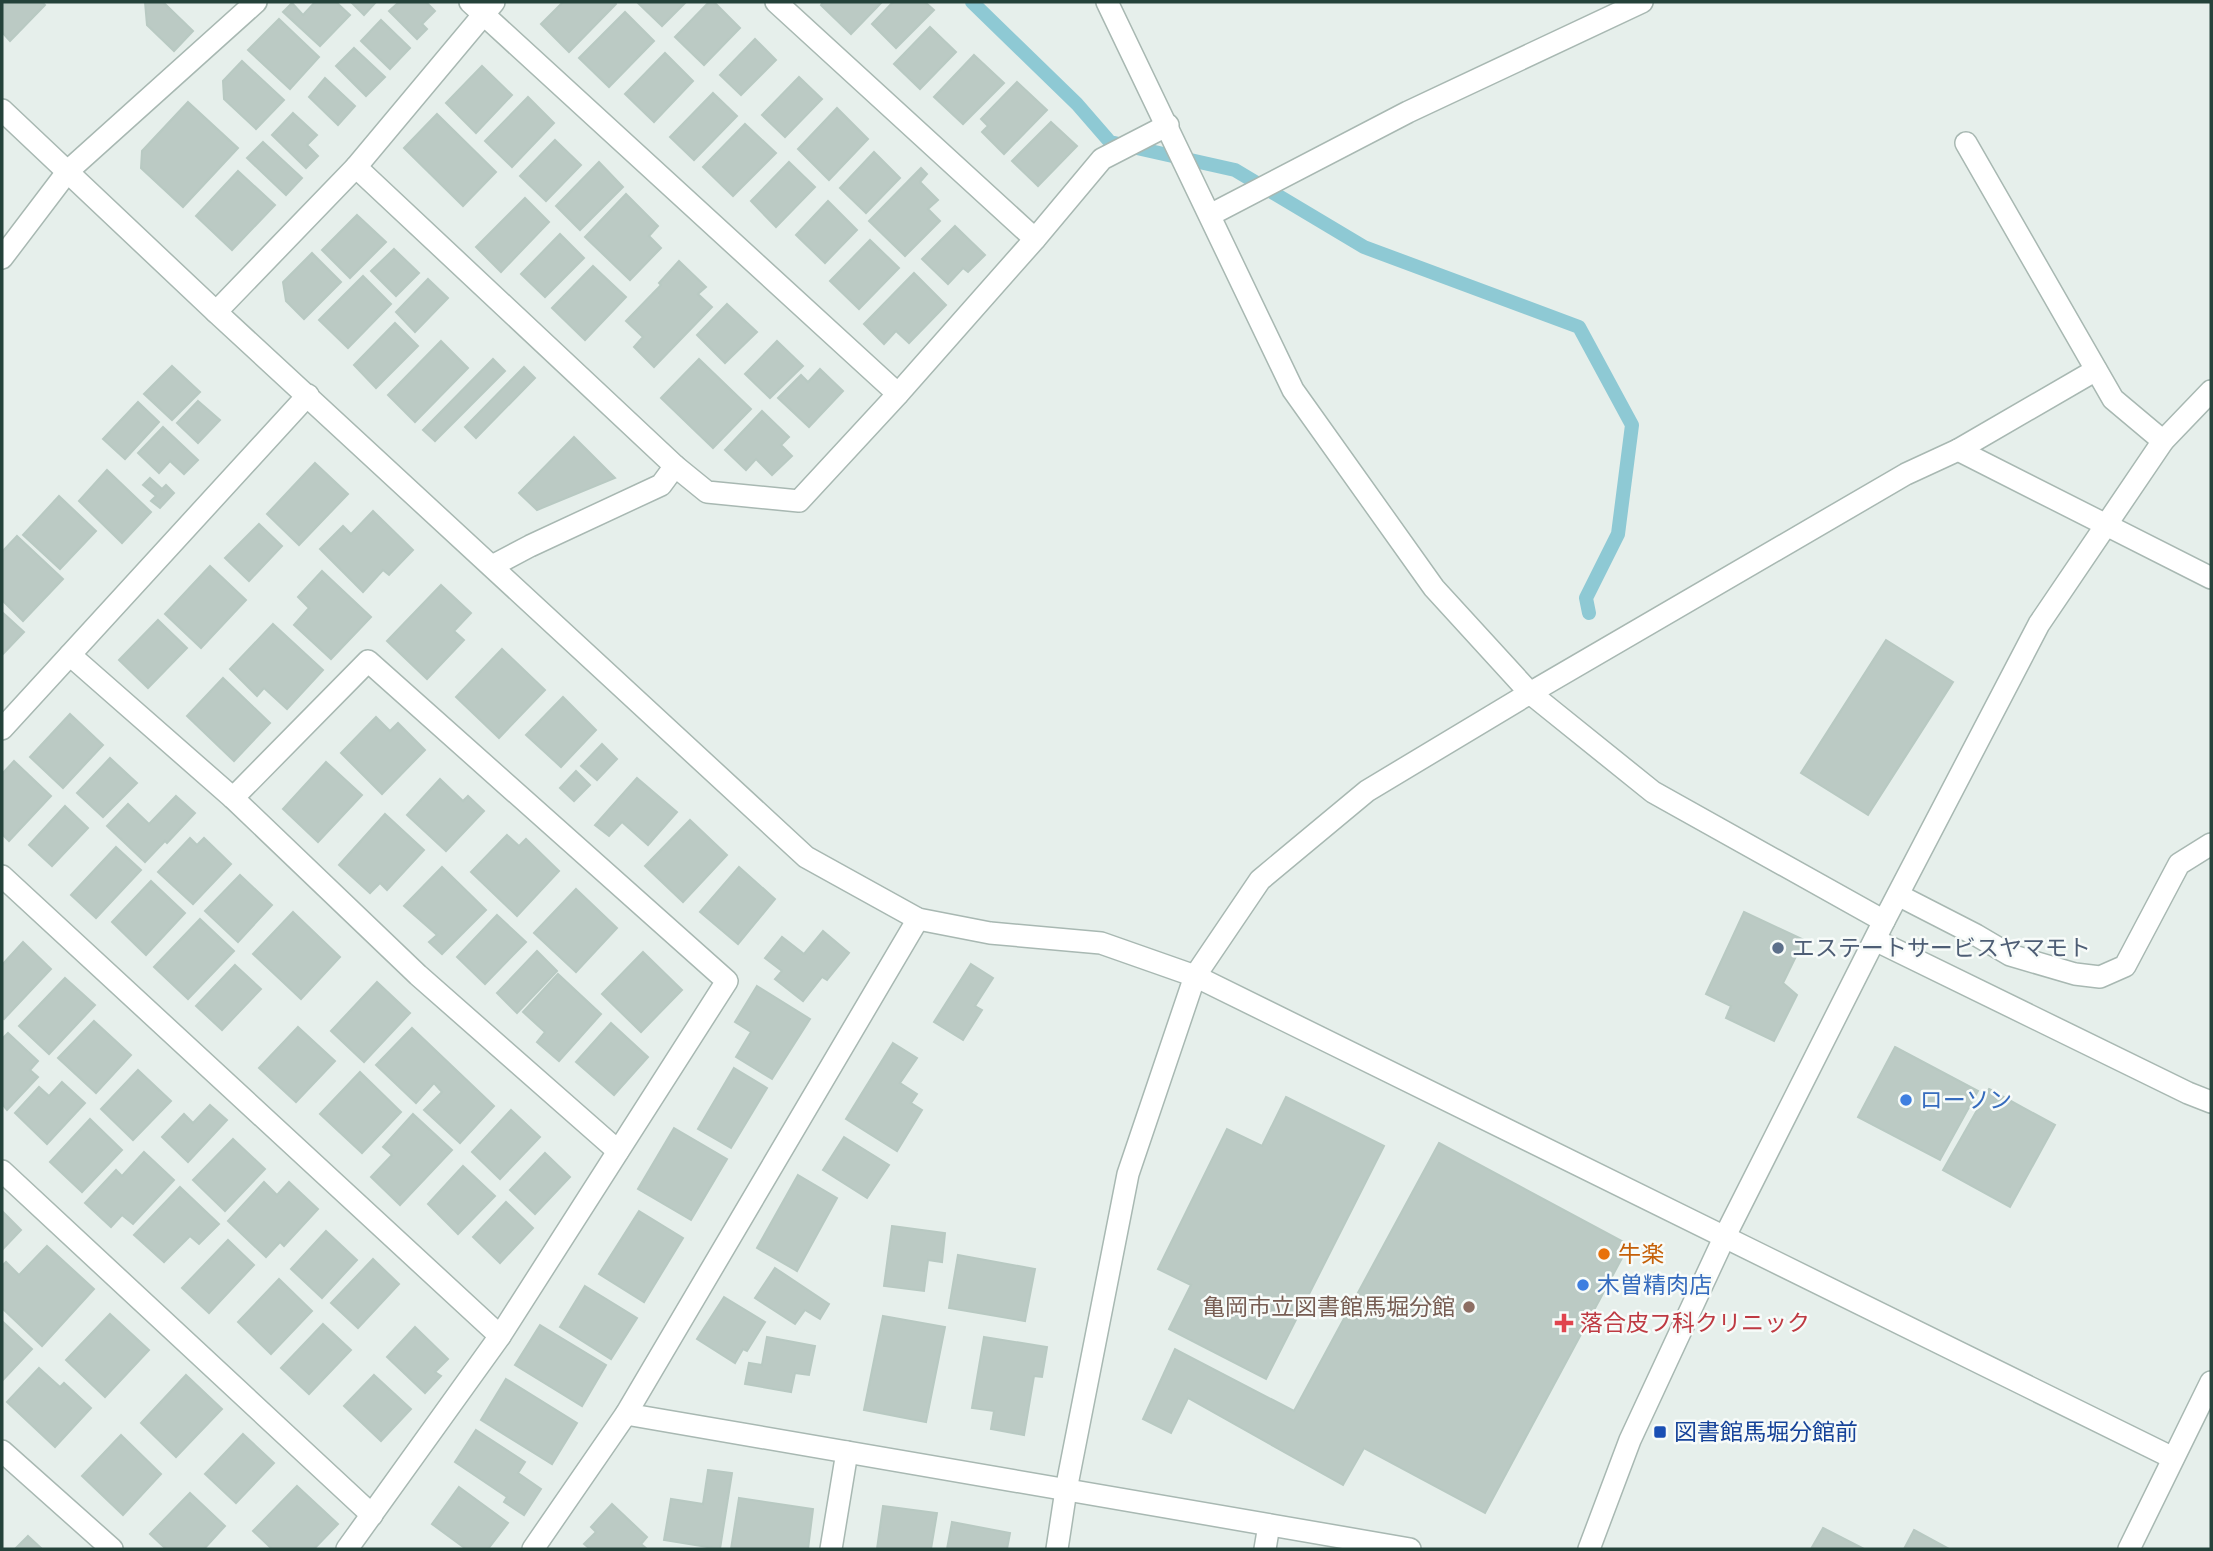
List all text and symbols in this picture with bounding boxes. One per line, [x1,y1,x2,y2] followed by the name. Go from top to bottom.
[1792,934,2091,961] place label: エステートサービスヤマモト
[1770,940,1786,956] marker: エステートサービスヤマモト
[1920,1086,2012,1113] place label: ローソン
[1898,1092,1914,1108] marker: ローソン
[1618,1240,1664,1267] place label: 牛楽
[1596,1246,1612,1262] marker: 牛楽
[1597,1271,1712,1298] place label: 木曽精肉店
[1575,1277,1591,1293] marker: 木曽精肉店
[1202,1293,1455,1320] place label: 亀岡市立図書館馬堀分館
[1461,1299,1477,1315] marker: 亀岡市立図書館馬堀分館
[1580,1309,1810,1336] place label: 落合皮フ科クリニック
[1554,1313,1574,1333] marker: 落合皮フ科クリニック
[1674,1418,1858,1445] place label: 図書館馬堀分館前
[1652,1424,1668,1440] marker: 図書館馬堀分館前

